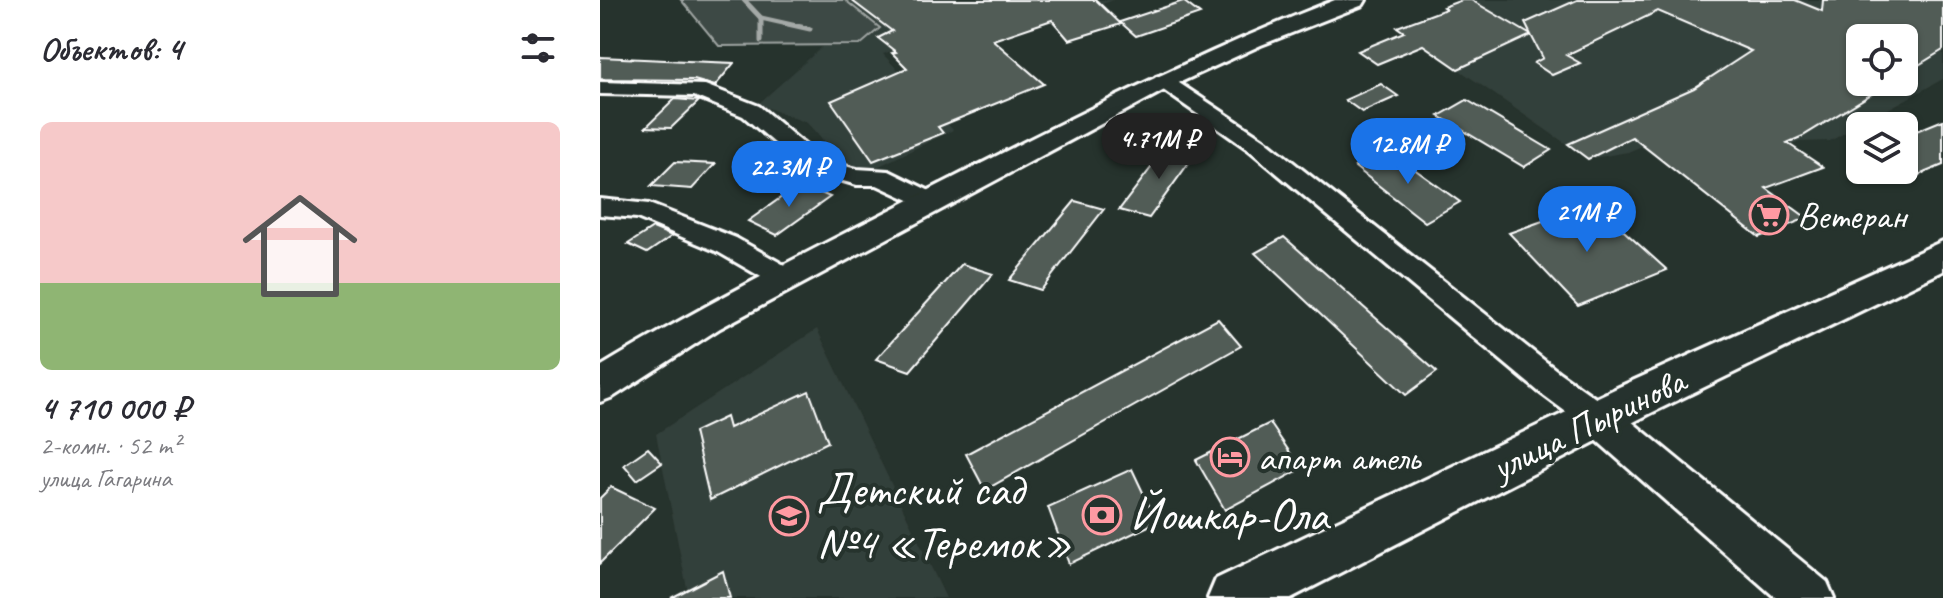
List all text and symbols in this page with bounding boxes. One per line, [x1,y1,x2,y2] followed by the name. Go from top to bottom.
[1846,24,1918,184] map controls
[1846,24,1918,96] button: locate
[516,26,560,70] icon: filters
[40,27,182,70] text: Объектов: 4
[1846,112,1918,184] button: layers
[1085,113,1233,181] pin: 4.71M ₽
[1334,118,1482,186] pin: 12.8M ₽
[1120,122,1198,155] text: 4.71M ₽
[1369,127,1447,160] text: 12.8M ₽
[715,141,863,209] pin: 22.3M ₽
[750,150,828,183] text: 22.3M ₽
[228,174,372,318] icon: home
[1531,186,1643,254] pin: 21M ₽
[1797,192,1908,239] place label: Ветеран
[1748,194,1790,236] supermarket icon: Ветеран
[1556,195,1618,228] text: 21M ₽
[1482,356,1695,492] street label: улица Пыринова
[40,386,189,429] text: 4 710 000 ₽
[40,429,180,462] text: 2-комн. · 52 m²
[1258,434,1422,481] place label: апарт атель
[1209,436,1251,478] hotel icon: апарт атель
[817,461,1072,572] place label: Детский сад №4 «Теремок»
[40,462,172,495] text: улица Гагарина
[1130,486,1331,544] place label: Йошкар-Ола
[1081,494,1123,536] bank icon: Йошкар-Ола
[768,495,810,537] school or university icon: Детский сад №4 «Теремок»

